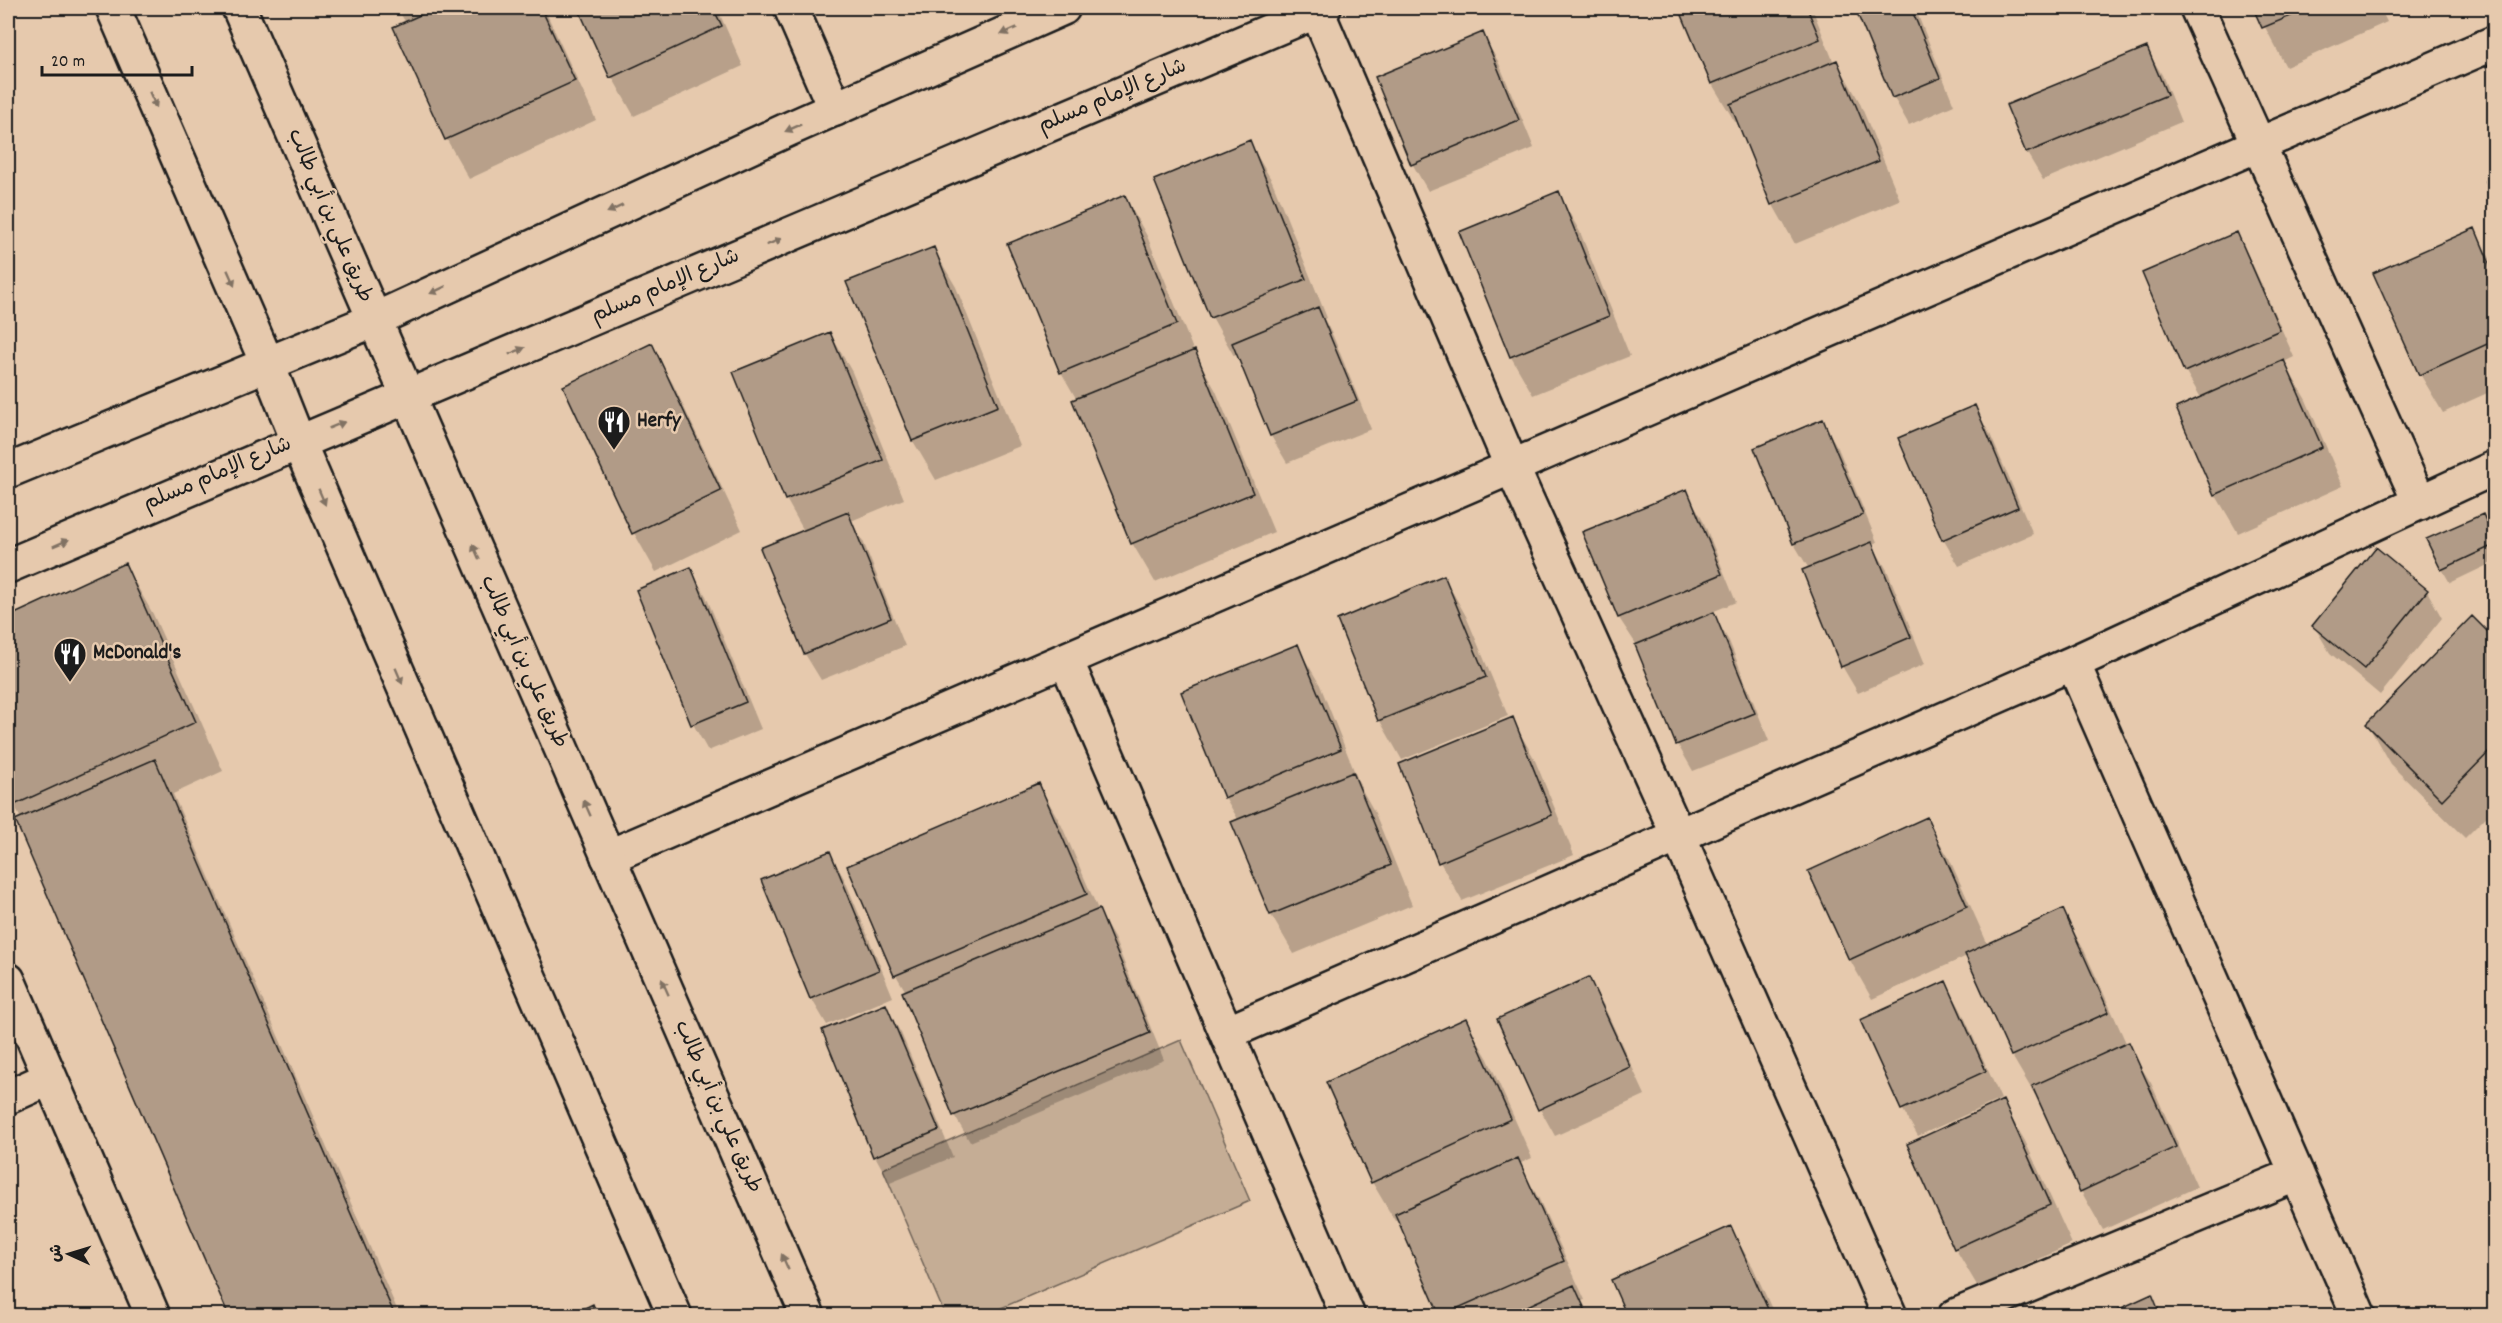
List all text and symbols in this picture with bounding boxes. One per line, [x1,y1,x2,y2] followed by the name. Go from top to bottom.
[1001,27,1018,36] one-way arrow
[42,39,192,77] scale bar
[51,50,85,75] text: 20 m
[1034,52,1192,142] street label: شارع الإمام مسلم
[148,91,158,109] one-way arrow
[784,123,801,132] one-way arrow
[278,124,379,308] street label: طريق علي بن أبي طالب
[606,204,624,214] one-way arrow
[765,236,783,246] one-way arrow
[587,242,745,332] street label: شارع الإمام مسلم
[226,270,235,287] one-way arrow
[430,286,447,295] one-way arrow
[509,346,527,356] one-way arrow
[596,404,632,451] restaurant icon: Herfy
[637,407,682,437] place label: Herfy
[328,420,346,430] one-way arrow
[139,430,297,520] street label: شارع الإمام مسلم
[317,489,327,507] one-way arrow
[53,538,71,548] one-way arrow
[471,544,480,561] one-way arrow
[470,571,575,754] street label: طريق علي بن أبي طالب
[52,636,88,683] restaurant icon: McDonald's
[93,639,181,669] place label: McDonald's
[394,668,404,686] one-way arrow
[582,799,592,817] one-way arrow
[660,978,669,996] one-way arrow
[664,1016,769,1199] street label: طريق علي بن أبي طالب
[39,1224,99,1284] north arrow
[44,1244,69,1263] text: ش
[779,1253,789,1271] one-way arrow

